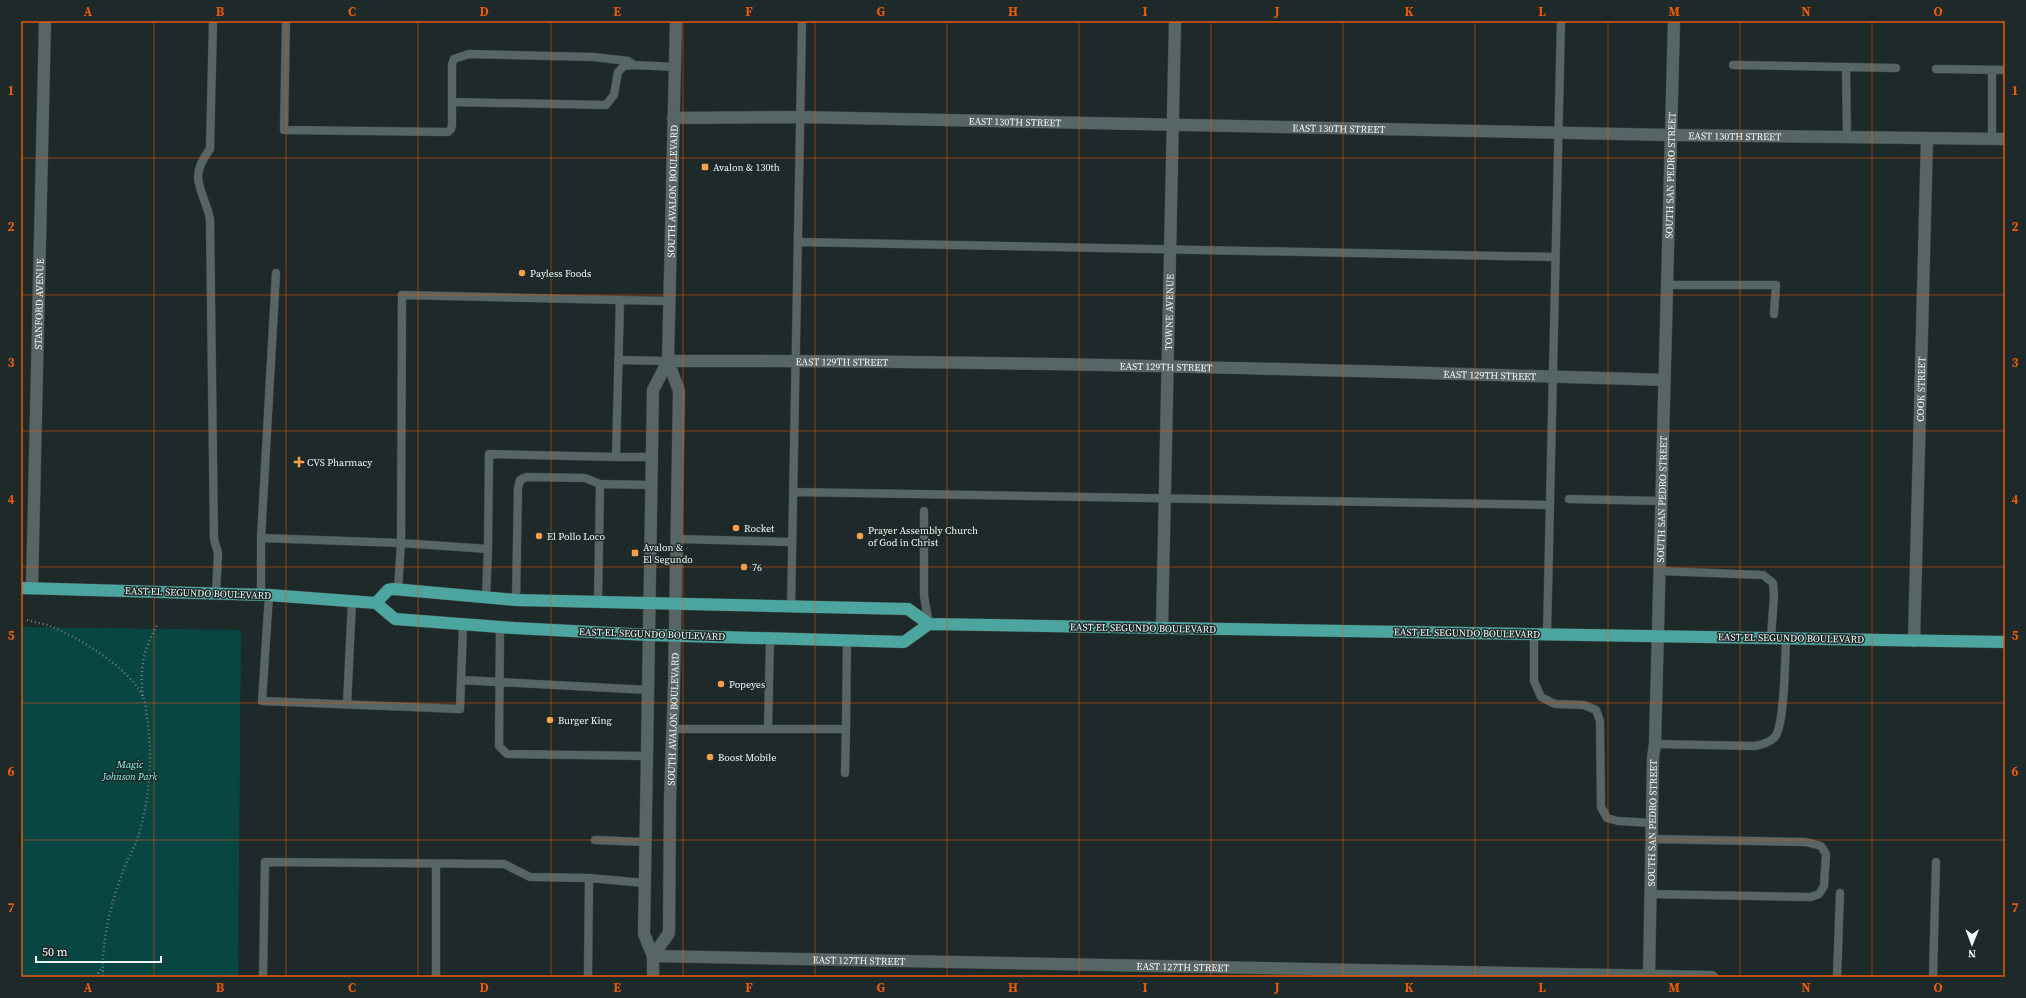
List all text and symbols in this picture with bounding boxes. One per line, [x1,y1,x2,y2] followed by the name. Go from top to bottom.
[84,3,93,20] text: A
[216,3,225,20] text: B
[348,3,356,20] text: C
[479,3,489,20] text: D
[613,3,621,20] text: E
[745,3,753,20] text: F
[877,3,886,20] text: G
[1008,3,1018,20] text: H
[1142,3,1148,20] text: I
[1273,3,1280,20] text: J
[1404,3,1414,20] text: K
[1538,3,1546,20] text: L
[1668,3,1680,20] text: M
[1801,3,1811,20] text: N
[1933,3,1943,20] text: O
[7,82,15,99] text: 1
[2011,82,2019,99] text: 1
[1662,112,1678,239] street label: SOUTH SAN PEDRO STREET
[968,114,1062,129] street label: EAST 130TH STREET
[1292,121,1385,136] street label: EAST 130TH STREET
[664,125,680,258] street label: SOUTH AVALON BOULEVARD
[1688,129,1781,143] street label: EAST 130TH STREET
[713,161,780,174] place label: Avalon & 130th
[700,162,710,172] marker: Avalon & 130th
[7,218,15,235] text: 2
[2011,218,2019,235] text: 2
[31,258,46,350] street label: STANFORD AVENUE
[530,267,591,280] place label: Payless Foods
[517,268,527,278] marker: Payless Foods
[1161,274,1176,350] street label: TOWNE AVENUE
[7,354,15,371] text: 3
[2011,354,2019,371] text: 3
[796,355,889,368] street label: EAST 129TH STREET
[1913,356,1928,422] street label: COOK STREET
[1119,359,1213,374] street label: EAST 129TH STREET
[1443,367,1536,383] street label: EAST 129TH STREET
[1653,436,1670,563] street label: SOUTH SAN PEDRO STREET
[307,456,373,469] place label: CVS Pharmacy
[294,457,304,467] marker: CVS Pharmacy
[7,491,15,508] text: 4
[2011,491,2019,508] text: 4
[744,522,775,535] place label: Rocket
[731,523,741,533] marker: Rocket
[868,524,978,549] place label: Prayer Assembly Church of God in Christ
[547,530,606,543] place label: El Pollo Loco
[534,531,544,541] marker: El Pollo Loco
[855,531,865,541] marker: Prayer Assembly Church of God in Christ
[643,541,693,566] place label: Avalon & El Segundo
[630,548,640,558] marker: Avalon & El Segundo
[752,561,762,574] place label: 76
[739,562,749,572] marker: 76
[125,584,271,602] street label: EAST EL SEGUNDO BOULEVARD
[1070,620,1216,636] street label: EAST EL SEGUNDO BOULEVARD
[579,625,725,643] street label: EAST EL SEGUNDO BOULEVARD
[1394,625,1540,641] street label: EAST EL SEGUNDO BOULEVARD
[7,627,15,644] text: 5
[2011,627,2019,644] text: 5
[1718,630,1864,646] street label: EAST EL SEGUNDO BOULEVARD
[664,653,681,786] street label: SOUTH AVALON BOULEVARD
[729,678,765,691] place label: Popeyes
[716,679,726,689] marker: Popeyes
[558,714,612,727] place label: Burger King
[545,715,555,725] marker: Burger King
[718,751,776,764] place label: Boost Mobile
[705,752,715,762] marker: Boost Mobile
[101,758,158,783] park label: Magic Johnson Park
[1644,760,1659,886] street label: SOUTH SAN PEDRO STREET
[7,763,15,780] text: 6
[2011,763,2019,780] text: 6
[7,899,15,916] text: 7
[2011,899,2019,916] text: 7
[1952,924,1992,964] north arrow
[36,938,161,964] scale bar
[42,944,68,960] text: 50 m
[1968,946,1976,961] text: N
[812,953,906,968] street label: EAST 127TH STREET
[1136,959,1229,974] street label: EAST 127TH STREET
[84,979,93,996] text: A
[216,979,225,996] text: B
[348,979,356,996] text: C
[479,979,489,996] text: D
[613,979,621,996] text: E
[745,979,753,996] text: F
[877,979,886,996] text: G
[1008,979,1018,996] text: H
[1142,979,1148,996] text: I
[1273,979,1280,996] text: J
[1404,979,1414,996] text: K
[1538,979,1546,996] text: L
[1668,979,1680,996] text: M
[1801,979,1811,996] text: N
[1933,979,1943,996] text: O

